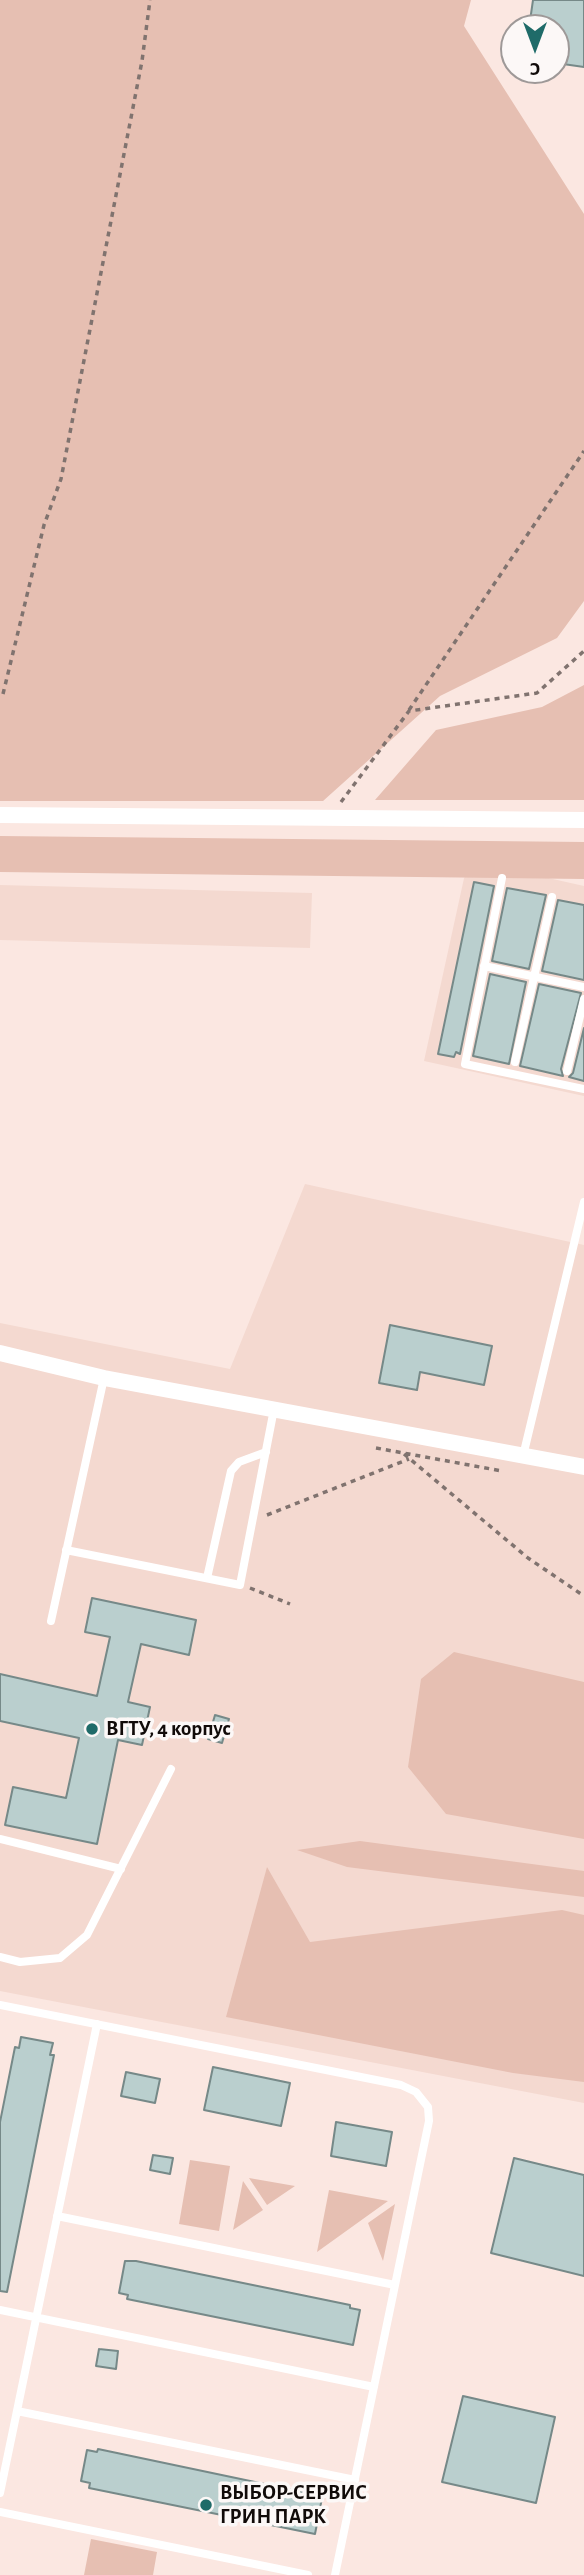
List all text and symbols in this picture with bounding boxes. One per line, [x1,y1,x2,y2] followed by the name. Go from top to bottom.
[500,14,570,84] north arrow
[530,59,540,78] text: С
[106,1716,231,1742] place label: ВГТУ, 4 корпус
[84,1721,100,1737] marker: ВГТУ, 4 корпус
[220,2480,367,2530] place label: ВЫБОР-СЕРВИС ГРИН ПАРК
[198,2497,214,2513] marker: ВЫБОР-СЕРВИС ГРИН ПАРК

